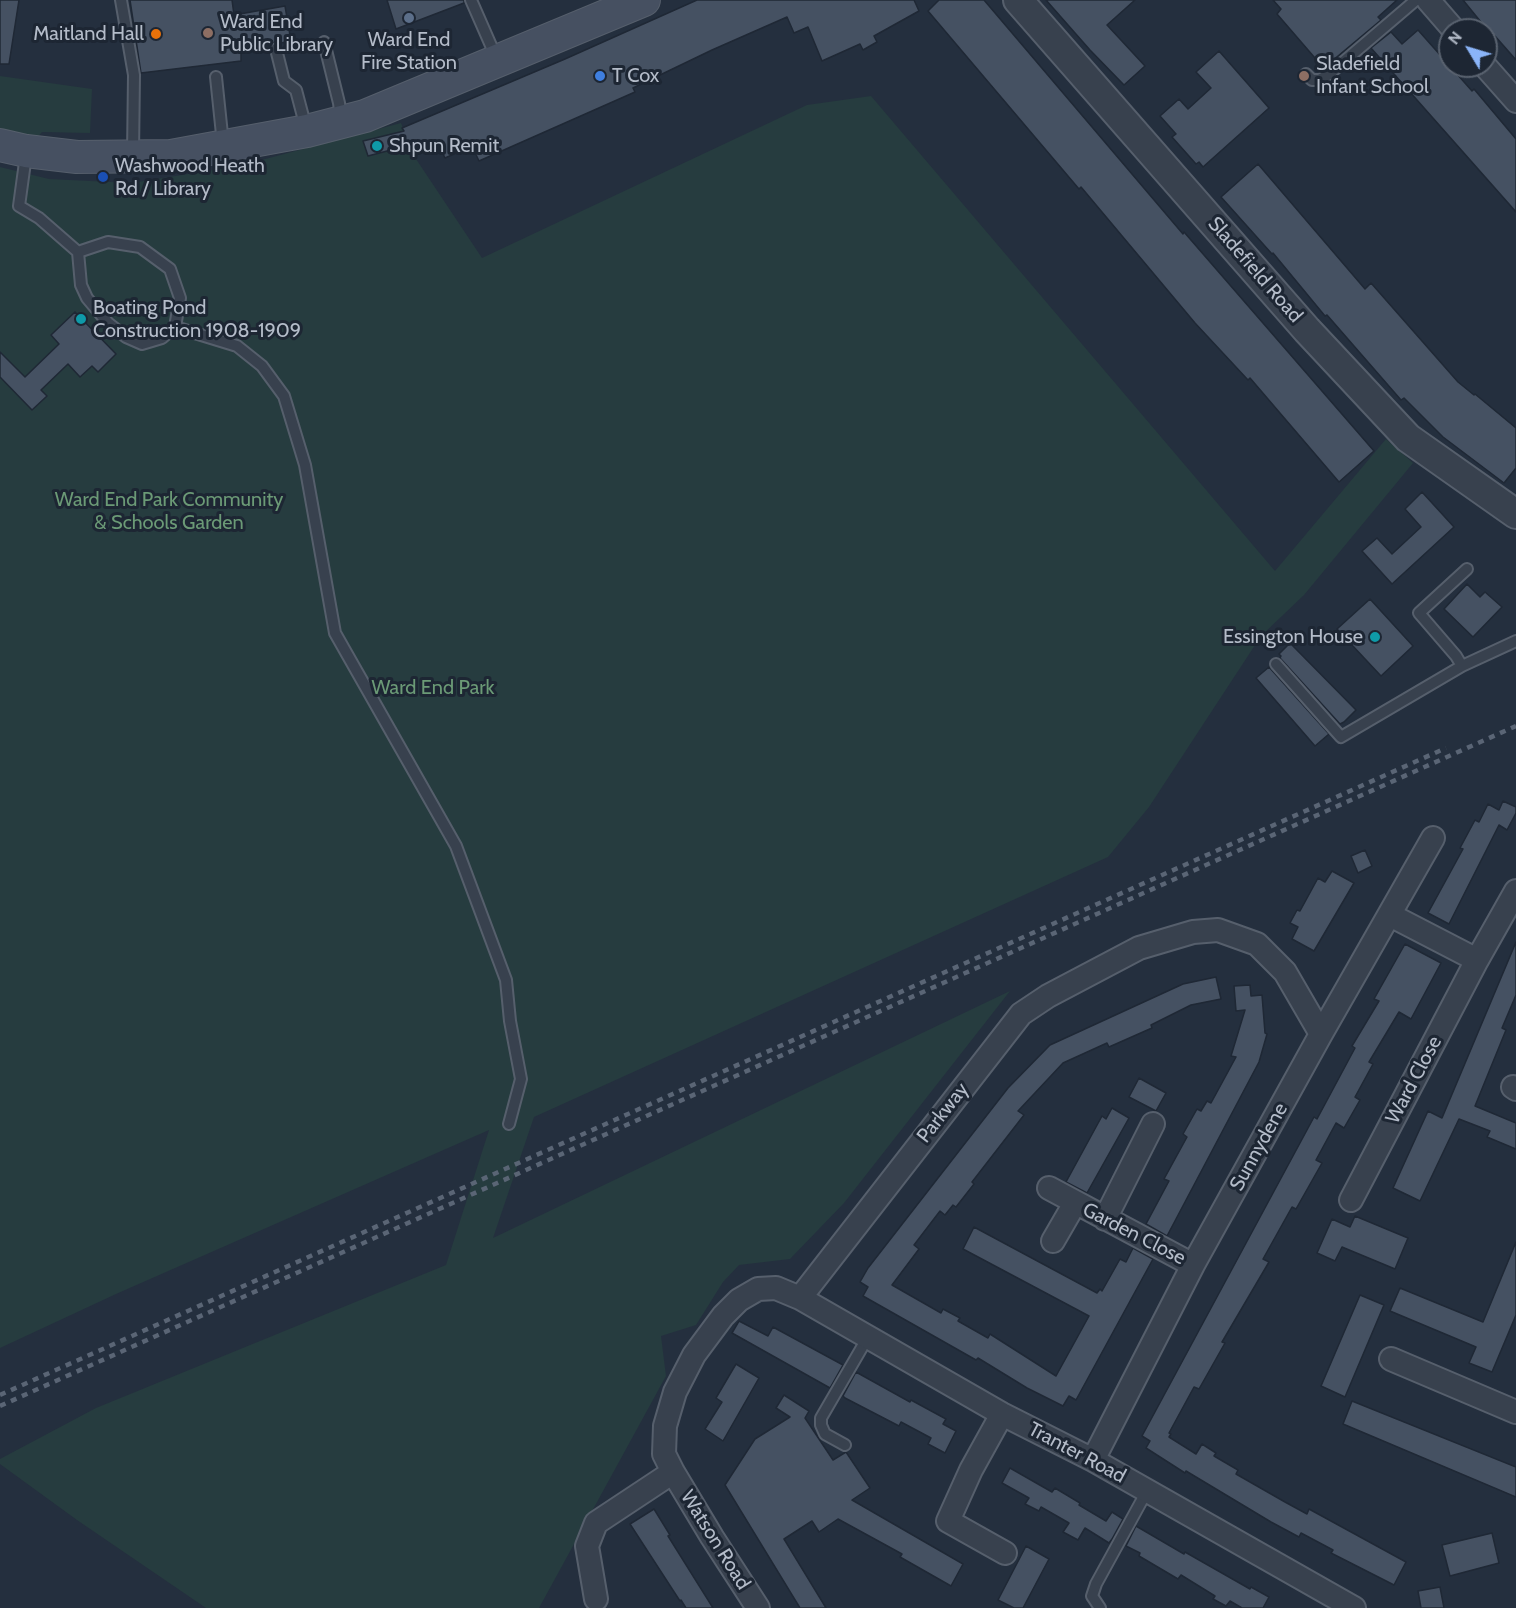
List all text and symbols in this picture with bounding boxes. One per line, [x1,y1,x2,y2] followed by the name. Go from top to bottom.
[220,10,333,57] place label: Ward End Public Library
[402,11,416,25] marker: Ward End Fire Station
[1438,18,1498,78] north arrow
[33,22,144,46] place label: Maitland Hall
[201,26,215,40] marker: Ward End Public Library
[149,27,163,41] marker: Maitland Hall
[361,28,457,75] place label: Ward End Fire Station
[1444,28,1466,48] text: N
[1316,52,1429,99] place label: Sladefield Infant School
[612,64,659,88] place label: T Cox
[593,69,607,83] marker: T Cox
[1297,69,1311,83] marker: Sladefield Infant School
[389,134,499,158] place label: Shpun Remit
[370,139,384,153] marker: Shpun Remit
[115,154,265,201] place label: Washwood Heath Rd / Library
[96,170,110,184] marker: Washwood Heath Rd / Library
[1203,212,1307,328] street label: Sladefield Road
[93,296,301,343] place label: Boating Pond Construction 1908-1909
[74,312,88,326] marker: Boating Pond Construction 1908-1909
[55,488,283,535] park label: Ward End Park Community & Schools Garden
[1223,625,1363,649] place label: Essington House
[1368,630,1382,644] marker: Essington House
[371,676,495,700] park label: Ward End Park
[1381,1032,1447,1128] street label: Ward Close
[912,1078,974,1148] street label: Parkway
[1225,1099,1293,1195] street label: Sunnydene
[1078,1198,1190,1270] street label: Garden Close
[1024,1417,1130,1489] street label: Tranter Road
[675,1486,755,1594] street label: Watson Road

